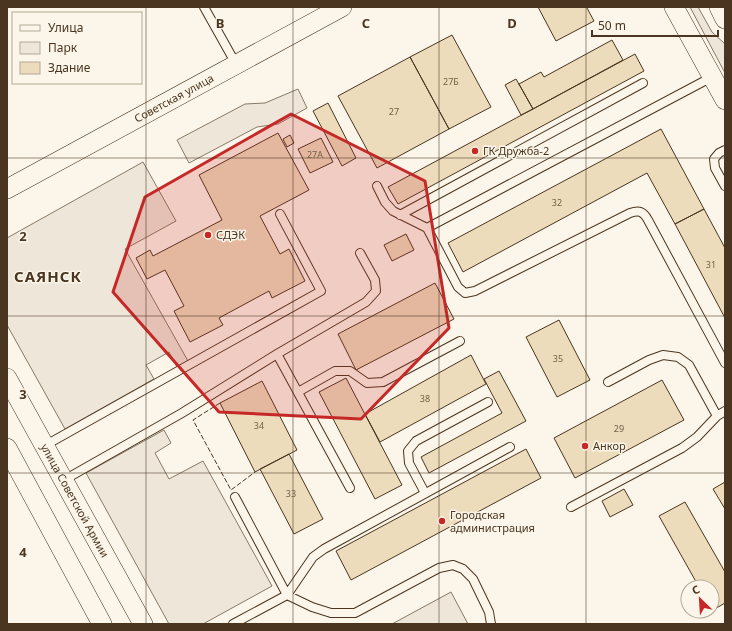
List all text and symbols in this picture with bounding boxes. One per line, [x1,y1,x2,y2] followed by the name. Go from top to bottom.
[12,12,142,84] legend
[592,12,718,38] scale bar
[216,14,224,32] text: B
[362,14,370,32] text: C
[507,14,517,32] text: D
[598,17,626,34] text: 50 m
[48,19,83,36] text: Улица
[48,39,78,56] text: Парк
[48,59,91,76] text: Здание
[131,70,216,126] street label: Советская улица
[443,75,459,88] house number: 27Б
[389,105,399,118] house number: 27
[483,143,549,158] place label: ГК Дружба-2
[470,146,480,156] marker: ГК Дружба-2
[307,148,323,161] house number: 27А
[552,196,562,209] house number: 32
[19,227,27,245] text: 2
[216,227,245,242] place label: СДЭК
[203,230,213,240] marker: СДЭК
[706,258,716,271] house number: 31
[14,266,82,286] district label: САЯНСК
[553,352,563,365] house number: 35
[19,385,27,403] text: 3
[420,392,430,405] house number: 38
[254,419,264,432] house number: 34
[614,422,624,435] house number: 29
[593,438,626,453] place label: Анкор
[38,441,113,560] street label: улица Советской Армии
[580,441,590,451] marker: Анкор
[286,487,296,500] house number: 33
[450,507,535,535] place label: Городская администрация
[437,516,447,526] marker: Городская администрация
[19,543,27,561] text: 4
[680,579,720,619] north arrow
[689,581,702,598] text: С

